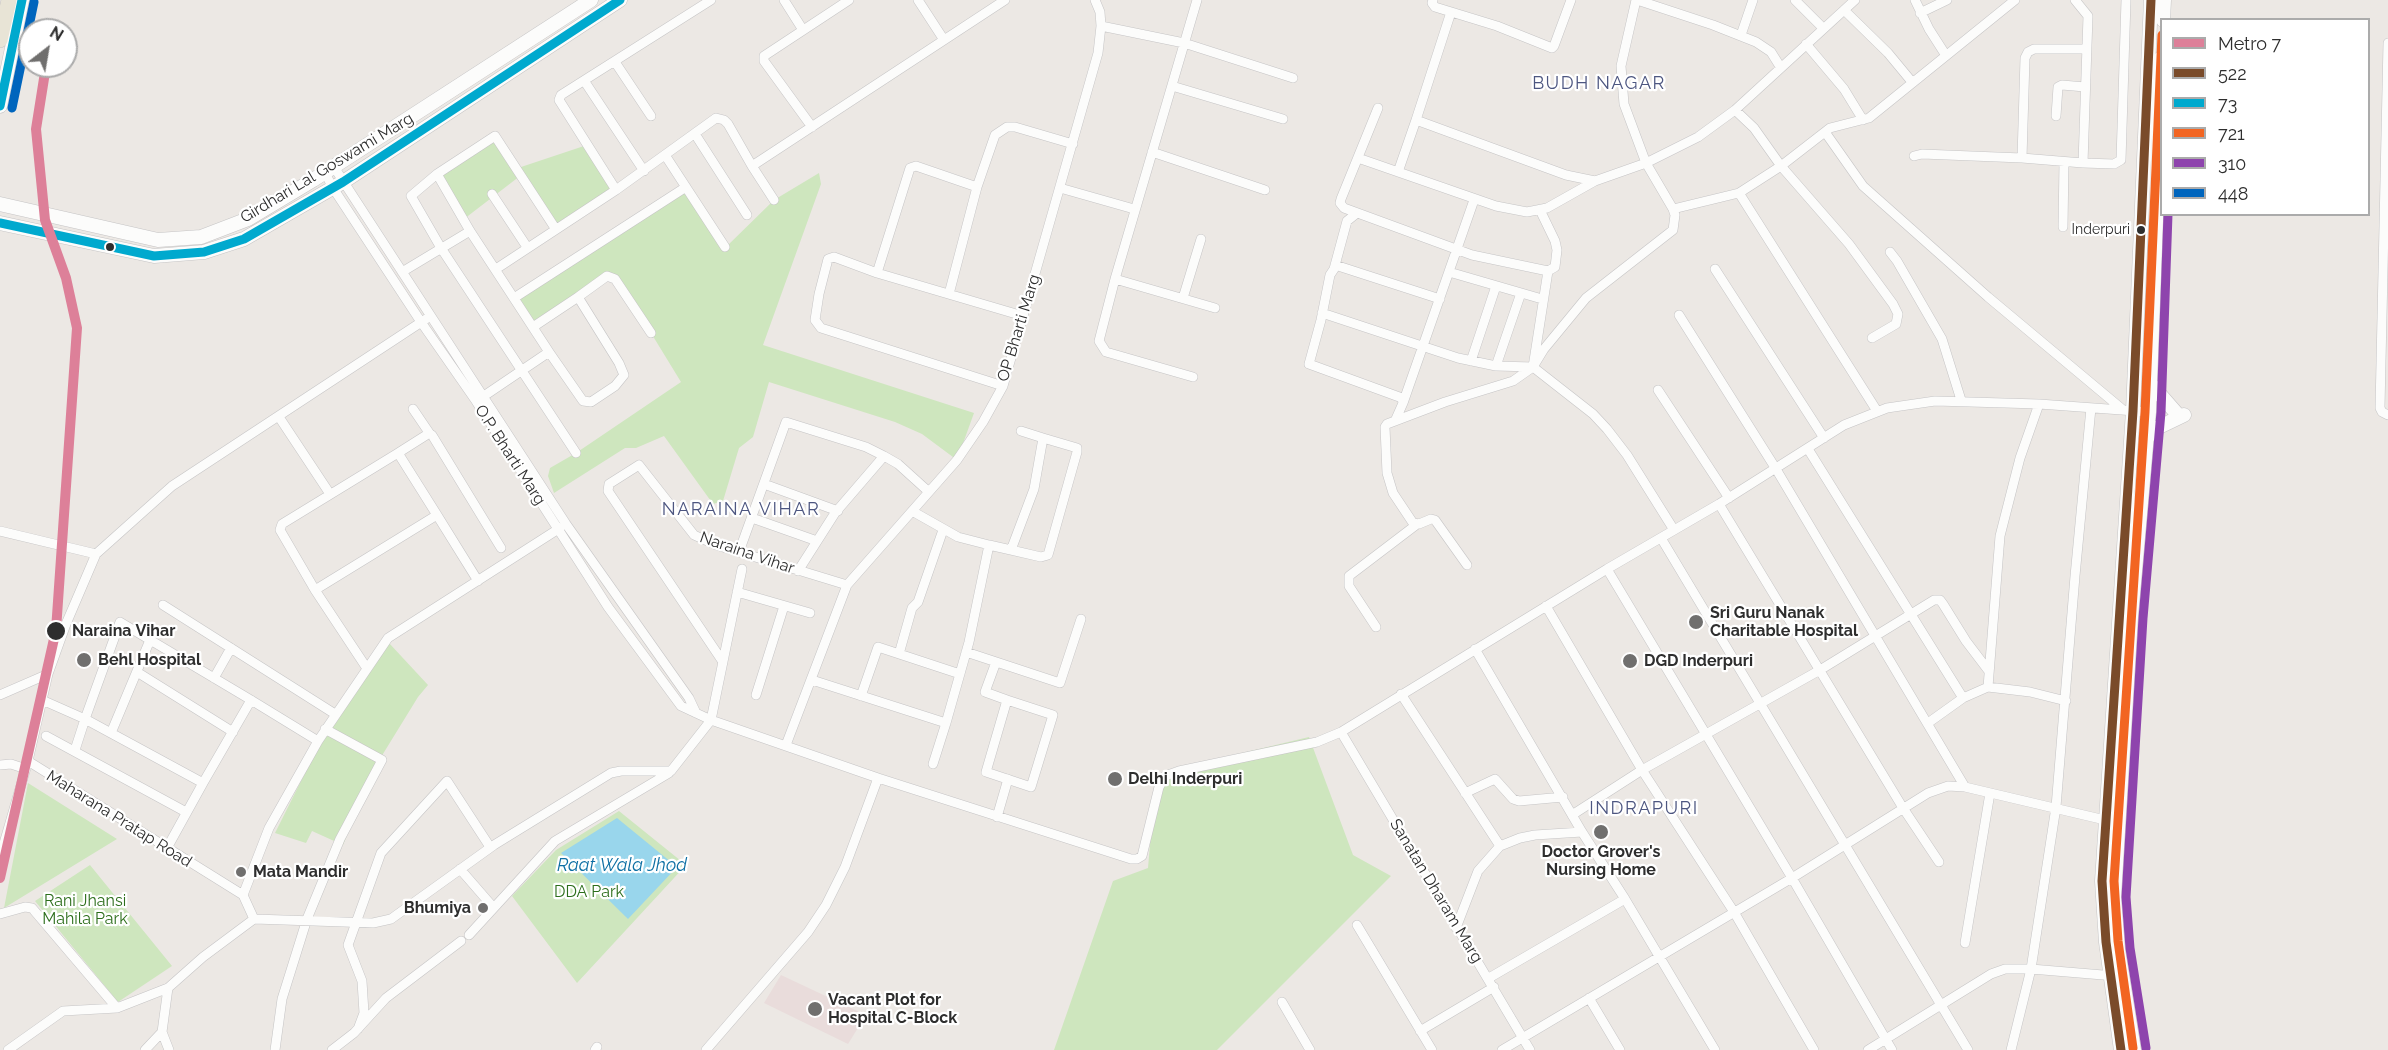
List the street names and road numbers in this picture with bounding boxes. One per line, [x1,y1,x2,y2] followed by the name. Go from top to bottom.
[237,109,417,227] street label: Girdhari Lal Goswami Marg
[994,272,1044,384] street label: OP Bharti Marg
[470,401,550,509] street label: O.P. Bharti Marg
[697,528,797,578] street label: Naraina Vihar
[43,766,195,872] street label: Maharana Pratap Road
[1385,816,1487,966] street label: Sanatan Dharam Marg

